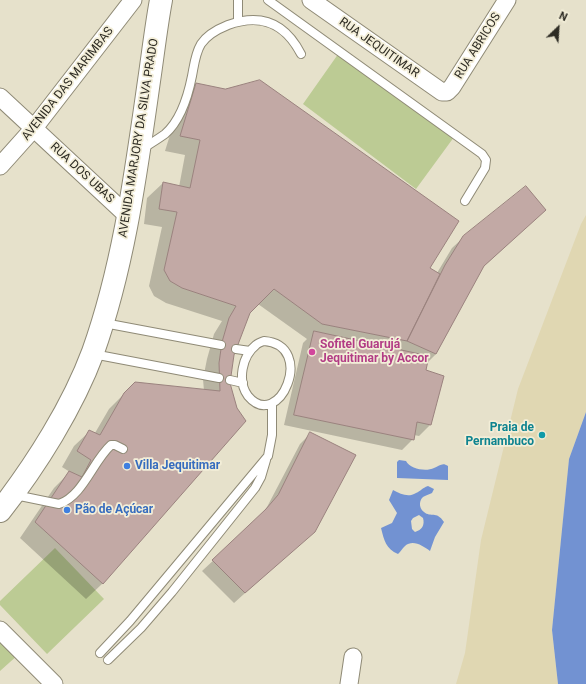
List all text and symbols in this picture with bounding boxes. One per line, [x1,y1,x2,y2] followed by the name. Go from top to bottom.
[538,8,578,48] north arrow
[557,9,570,24] text: N
[452,10,504,82] street label: RUA ABRICOS
[336,15,422,81] street label: RUA JEQUITIMAR
[19,24,117,144] street label: AVENIDA DAS MARIMBAS
[116,37,162,239] street label: AVENIDA MARJORY DA SILVA PRADO
[47,140,117,206] street label: RUA DOS UBAS
[320,338,429,366] place label: Sofitel Guarujá Jequitimar by Accor
[307,347,317,357] marker: Sofitel Guarujá Jequitimar by Accor
[465,421,534,449] place label: Praia de Pernambuco
[537,430,547,440] marker: Praia de Pernambuco
[135,459,220,473] place label: Villa Jequitimar
[122,461,132,471] marker: Villa Jequitimar
[75,503,153,517] place label: Pão de Açúcar
[62,505,72,515] marker: Pão de Açúcar

